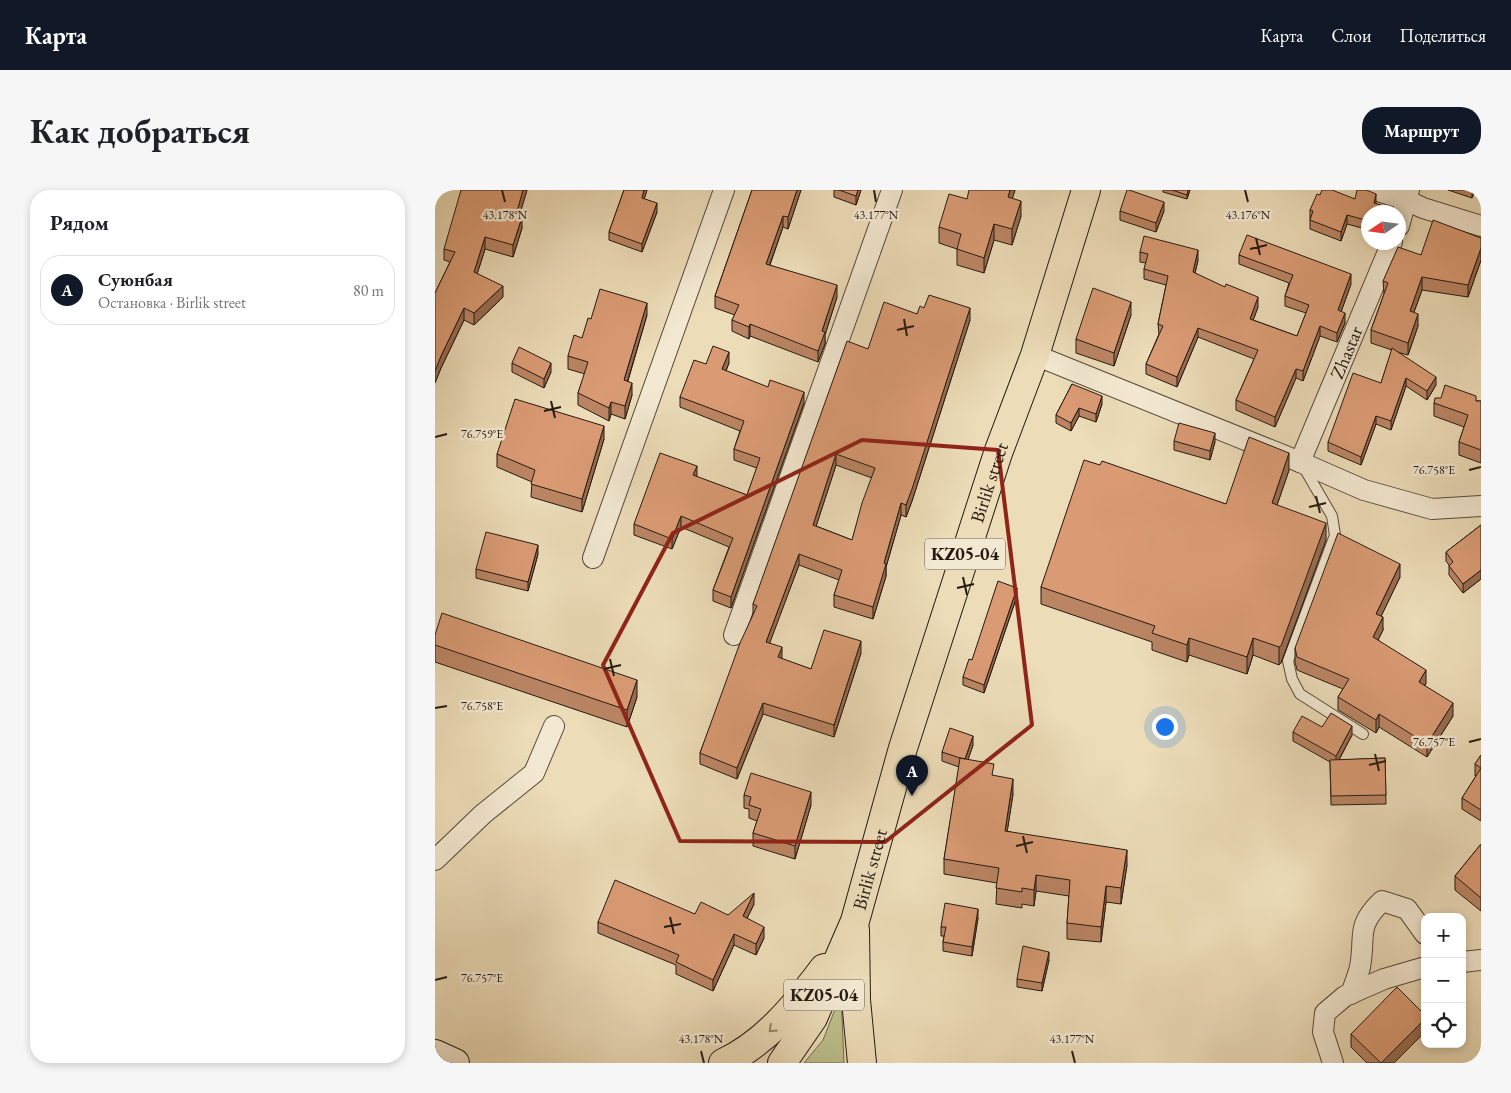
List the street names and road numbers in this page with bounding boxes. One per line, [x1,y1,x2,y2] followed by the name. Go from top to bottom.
[1324,322,1369,383] street label: Zhastar
[964,439,1014,526] street label: Birlik street
[925,538,1005,569] road number: KZ05-04
[847,826,893,913] street label: Birlik street
[784,980,864,1010] road number: KZ05-04

